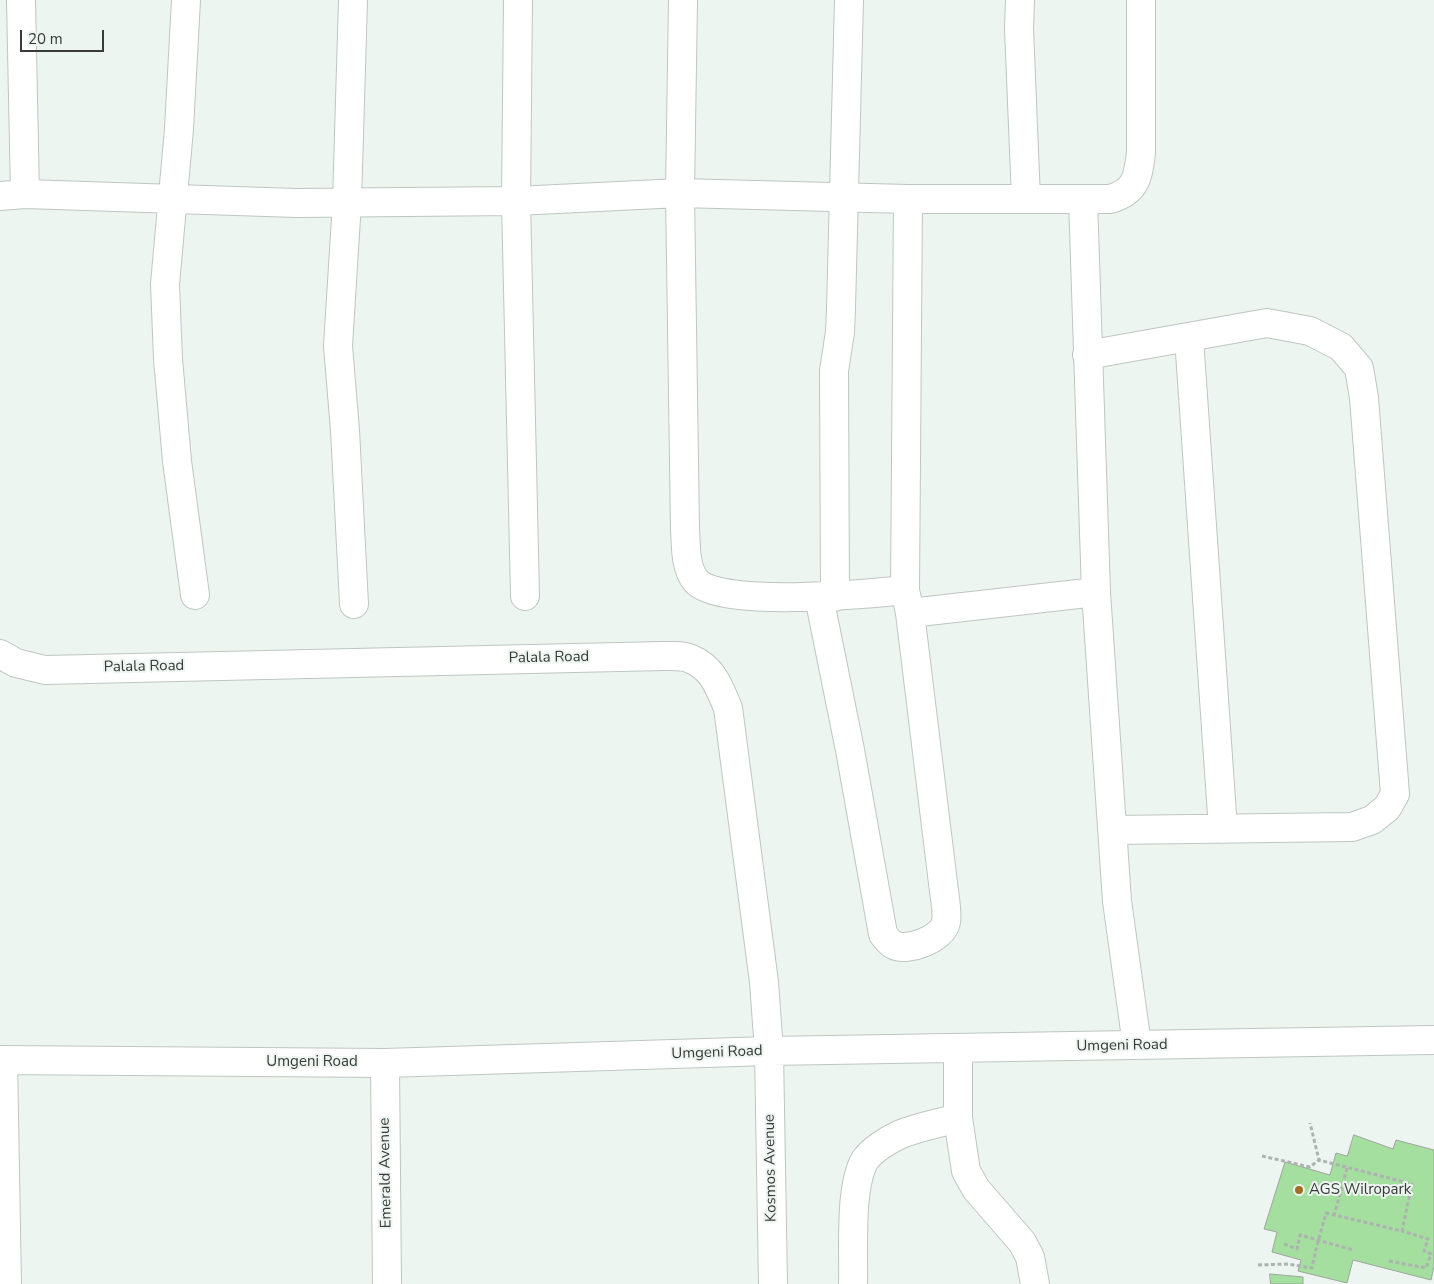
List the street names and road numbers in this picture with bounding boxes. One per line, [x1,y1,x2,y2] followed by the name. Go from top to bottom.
[509,648,589,668] street label: Palala Road
[104,657,184,677] street label: Palala Road
[1076,1036,1168,1056] street label: Umgeni Road
[671,1042,763,1064] street label: Umgeni Road
[266,1053,358,1071] street label: Umgeni Road
[761,1114,781,1222] street label: Kosmos Avenue
[376,1117,396,1229] street label: Emerald Avenue

